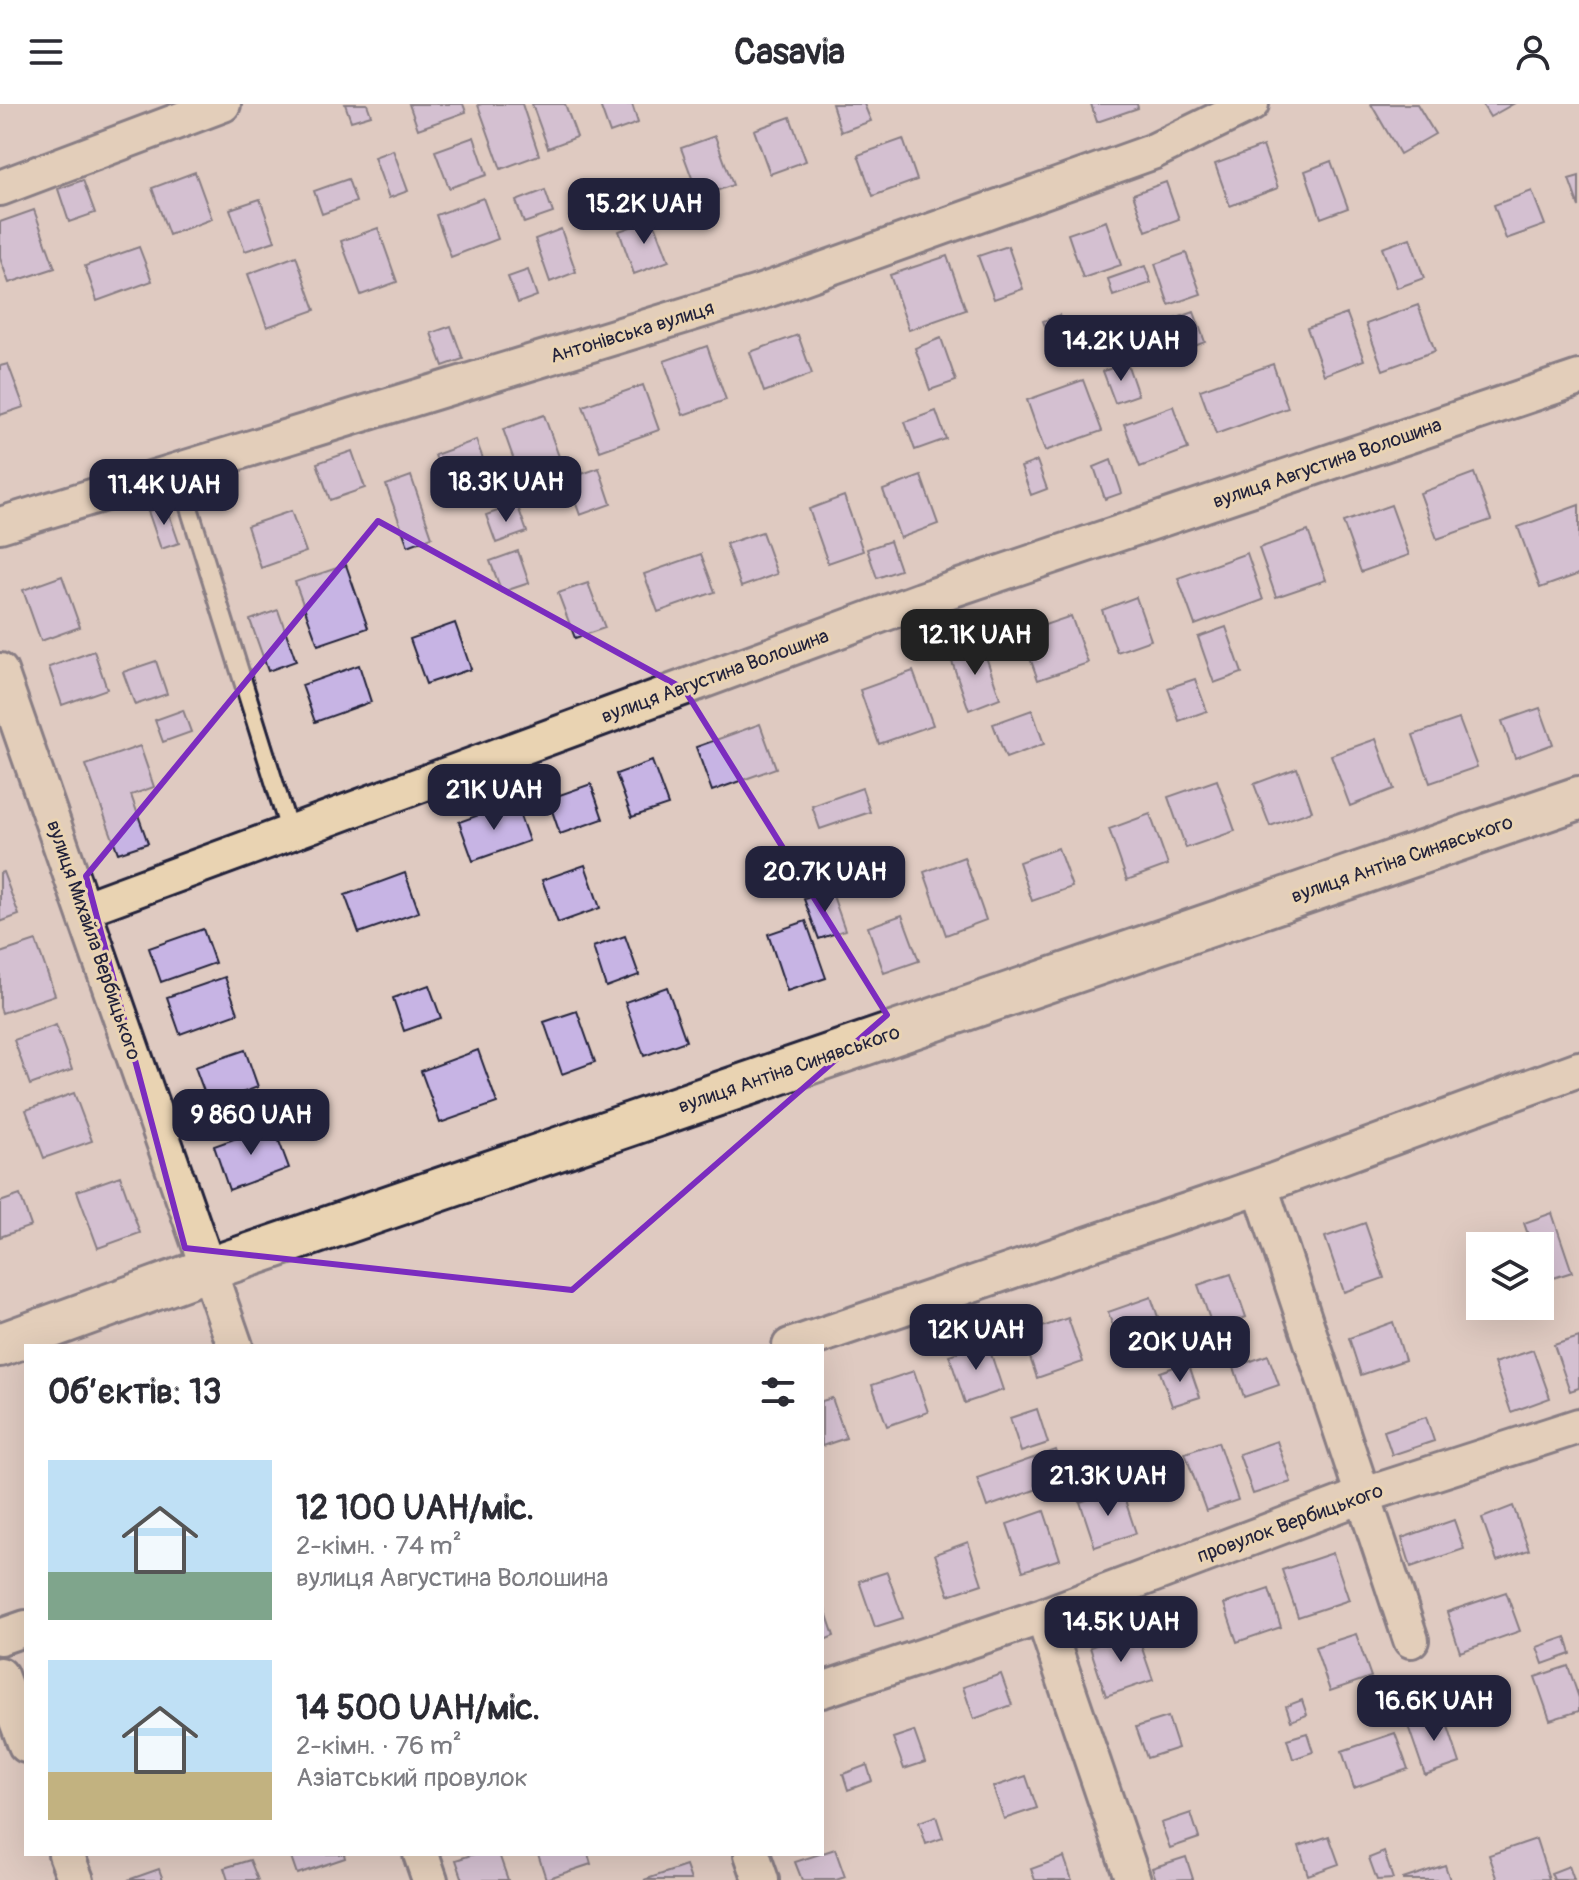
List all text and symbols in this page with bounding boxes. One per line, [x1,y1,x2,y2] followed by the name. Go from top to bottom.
[24,30,68,74] icon: menu
[734,30,845,75] text: Casavia
[1511,30,1555,74] icon: person
[552,178,736,246] pin: 15.2K UAH
[586,188,702,220] text: 15.2K UAH
[547,295,717,369] street label: Антонівська вулиця
[1029,315,1213,383] pin: 14.2K UAH
[1062,325,1180,357] text: 14.2K UAH
[1209,412,1445,514] street label: вулиця Августина Волошина
[414,456,598,524] pin: 18.3K UAH
[72,459,256,527] pin: 11.4K UAH
[448,466,564,498] text: 18.3K UAH
[108,469,220,501] text: 11.4K UAH
[883,609,1067,677] pin: 12.1K UAH
[919,619,1031,651] text: 12.1K UAH
[598,623,832,729] street label: вулиця Августина Волошина
[420,764,568,832] pin: 21K UAH
[446,774,542,806] text: 21K UAH
[1288,809,1516,909] street label: вулиця Антіна Синявського
[41,817,147,1063] street label: вулиця Михайла Вербицького
[733,846,917,914] pin: 20.7K UAH
[763,856,887,888] text: 20.7K UAH
[675,1019,903,1119] street label: вулиця Антіна Синявського
[159,1089,343,1157] pin: 9 860 UAH
[190,1099,312,1131] text: 9 860 UAH
[1466,1232,1554,1320] map controls
[1466,1232,1554,1320] button: layers
[902,1304,1050,1372] pin: 12K UAH
[928,1314,1024,1346] text: 12K UAH
[1106,1316,1254,1384] pin: 20K UAH
[1128,1326,1232,1358] text: 20K UAH
[756,1370,800,1414] icon: filters
[48,1371,222,1414] text: Об’єктів: 13
[1016,1450,1200,1518] pin: 21.3K UAH
[1050,1460,1166,1492] text: 21.3K UAH
[1194,1478,1387,1568] street label: провулок Вербицького
[296,1487,534,1530] text: 12 100 UAH/міс.
[112,1492,208,1588] icon: home
[296,1530,462,1562] text: 2-кімн. · 74 m²
[296,1562,608,1594] text: вулиця Августина Волошина
[1029,1596,1213,1664] pin: 14.5K UAH
[1063,1606,1179,1638] text: 14.5K UAH
[1342,1675,1526,1743] pin: 16.6K UAH
[1375,1685,1493,1717] text: 16.6K UAH
[296,1687,540,1730] text: 14 500 UAH/міс.
[112,1692,208,1788] icon: home
[296,1730,462,1762] text: 2-кімн. · 76 m²
[296,1762,528,1794] text: Азіатський провулок

